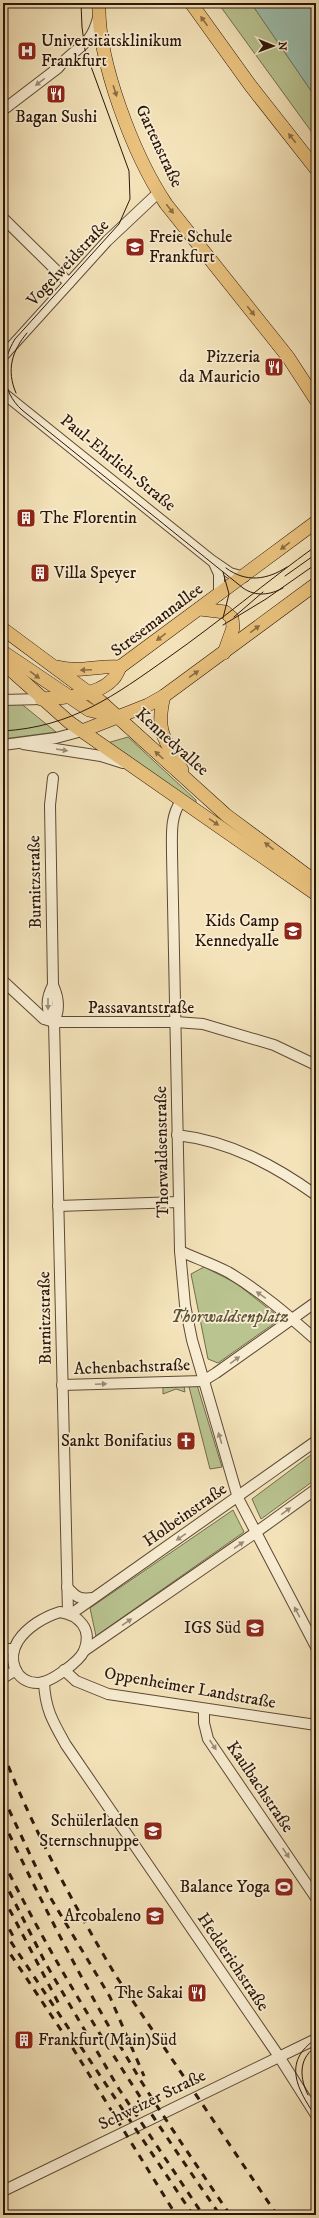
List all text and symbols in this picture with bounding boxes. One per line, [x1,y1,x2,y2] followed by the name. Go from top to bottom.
[200,15,208,26] one-way arrow
[253,26,293,66] north arrow
[41,30,182,72] place label: Universitätsklinikum Frankfurt
[16,40,38,62] hospital icon: Universitätsklinikum Frankfurt
[275,42,289,51] text: N
[34,78,45,86] one-way arrow
[45,83,67,105] restaurant icon: Bagan Sushi
[113,86,119,98] one-way arrow
[130,101,188,191] street label: Gartenstraße
[15,106,97,128] place label: Bagan Sushi
[287,133,296,144] one-way arrow
[165,203,174,214] one-way arrow
[21,215,114,312] street label: Vogelweidstraße
[149,226,232,268] place label: Freie Schule Frankfurt
[124,236,146,258] school or university icon: Freie Schule Frankfurt
[246,305,255,316] one-way arrow
[179,346,261,388] place label: Pizzeria da Mauricio
[263,356,285,378] restaurant icon: Pizzeria da Mauricio
[56,410,180,516] street label: Paul-Ehrlich-Straße
[15,507,37,529] building icon: The Florentin
[40,507,137,529] place label: The Florentin
[280,542,291,551] one-way arrow
[29,562,51,584] building icon: Villa Speyer
[53,562,137,584] place label: Villa Speyer
[107,578,207,662] street label: Stresemannallee
[250,625,261,633] one-way arrow
[156,633,166,641] one-way arrow
[79,667,92,673] one-way arrow
[189,670,199,678] one-way arrow
[30,671,40,679] one-way arrow
[131,703,213,781] street label: Kennedyallee
[55,747,68,753] one-way arrow
[154,750,164,759] one-way arrow
[209,818,219,826] one-way arrow
[23,835,47,929] street label: Burnitzstraße
[264,841,275,850] one-way arrow
[195,910,279,952] place label: Kids Camp Kennedyalle
[282,920,304,942] school or university icon: Kids Camp Kennedyalle
[88,997,194,1019] street label: Passavantstraße
[45,998,51,1011] one-way arrow
[150,1086,174,1218] street label: Thorwaldsenstraße
[33,1271,57,1365] street label: Burnitzstraße
[256,1291,267,1299] one-way arrow
[171,1306,289,1328] park label: Thorwaldsenplatz
[73,1354,191,1380] street label: Achenbachstraße
[230,1356,241,1364] one-way arrow
[95,1380,107,1387] one-way arrow
[61,1430,172,1452] place label: Sankt Bonifatius
[175,1430,197,1452] church icon: Sankt Bonifatius
[217,1432,223,1444] one-way arrow
[139,1478,231,1552] street label: Holbeinstraße
[280,1507,291,1515] one-way arrow
[176,1533,186,1541] one-way arrow
[233,1541,244,1549] one-way arrow
[294,1607,301,1618] one-way arrow
[184,1617,242,1639] place label: IGS Süd
[244,1617,266,1639] school or university icon: IGS Süd
[122,1618,132,1626] one-way arrow
[103,1662,277,1714] street label: Oppenheimer Landstraße
[221,1737,299,1837] street label: Kaulbachstraße
[209,1740,217,1751] one-way arrow
[39,1810,139,1852] place label: Schülerladen Sternschnuppe
[142,1820,164,1842] school or university icon: Schülerladen Sternschnuppe
[282,1847,289,1859] one-way arrow
[179,1876,271,1898] place label: Balance Yoga
[273,1876,295,1898] sports icon: Balance Yoga
[64,1905,141,1927] place label: Arcobaleno
[144,1905,166,1927] school or university icon: Arcobaleno
[192,1909,274,2015] street label: Hedderichstraße
[114,1982,183,2004] place label: The Sakai
[186,1982,208,2004] restaurant icon: The Sakai
[13,2029,35,2051] building icon: Frankfurt(Main)Süd
[38,2029,177,2051] place label: Frankfurt(Main)Süd
[95,2064,209,2136] street label: Schweizer Straße

